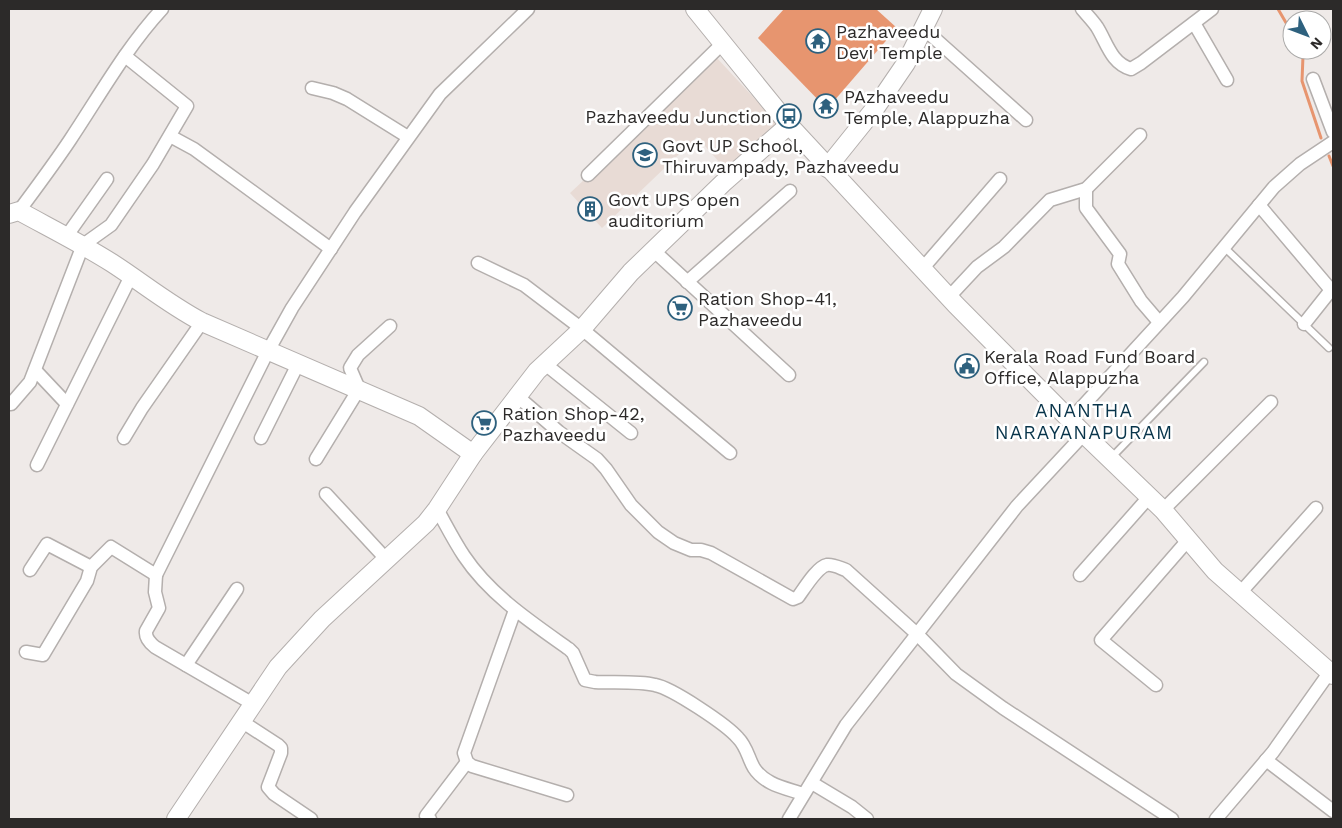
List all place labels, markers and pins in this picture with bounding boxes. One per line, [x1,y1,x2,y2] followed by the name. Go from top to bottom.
[836,21,943,63] place label: Pazhaveedu Devi Temple
[805,28,831,54] temple icon: Pazhaveedu Devi Temple
[844,86,1010,128] place label: PAzhaveedu Temple, Alappuzha
[813,93,839,119] temple icon: PAzhaveedu Temple, Alappuzha
[776,103,802,129] bus stop icon: Pazhaveedu Junction
[585,106,772,127] place label: Pazhaveedu Junction
[662,135,899,177] place label: Govt UP School, Thiruvampady, Pazhaveedu
[632,142,658,168] school or university icon: Govt UP School, Thiruvampady, Pazhaveedu
[608,189,740,231] place label: Govt UPS open auditorium
[577,196,603,222] building icon: Govt UPS open auditorium
[698,288,837,330] place label: Ration Shop-41, Pazhaveedu
[667,295,693,321] supermarket icon: Ration Shop-41, Pazhaveedu
[984,346,1195,388] place label: Kerala Road Fund Board Office, Alappuzha
[954,353,980,379] public building icon: Kerala Road Fund Board Office, Alappuzha
[502,403,644,445] place label: Ration Shop-42, Pazhaveedu
[471,410,497,436] supermarket icon: Ration Shop-42, Pazhaveedu

